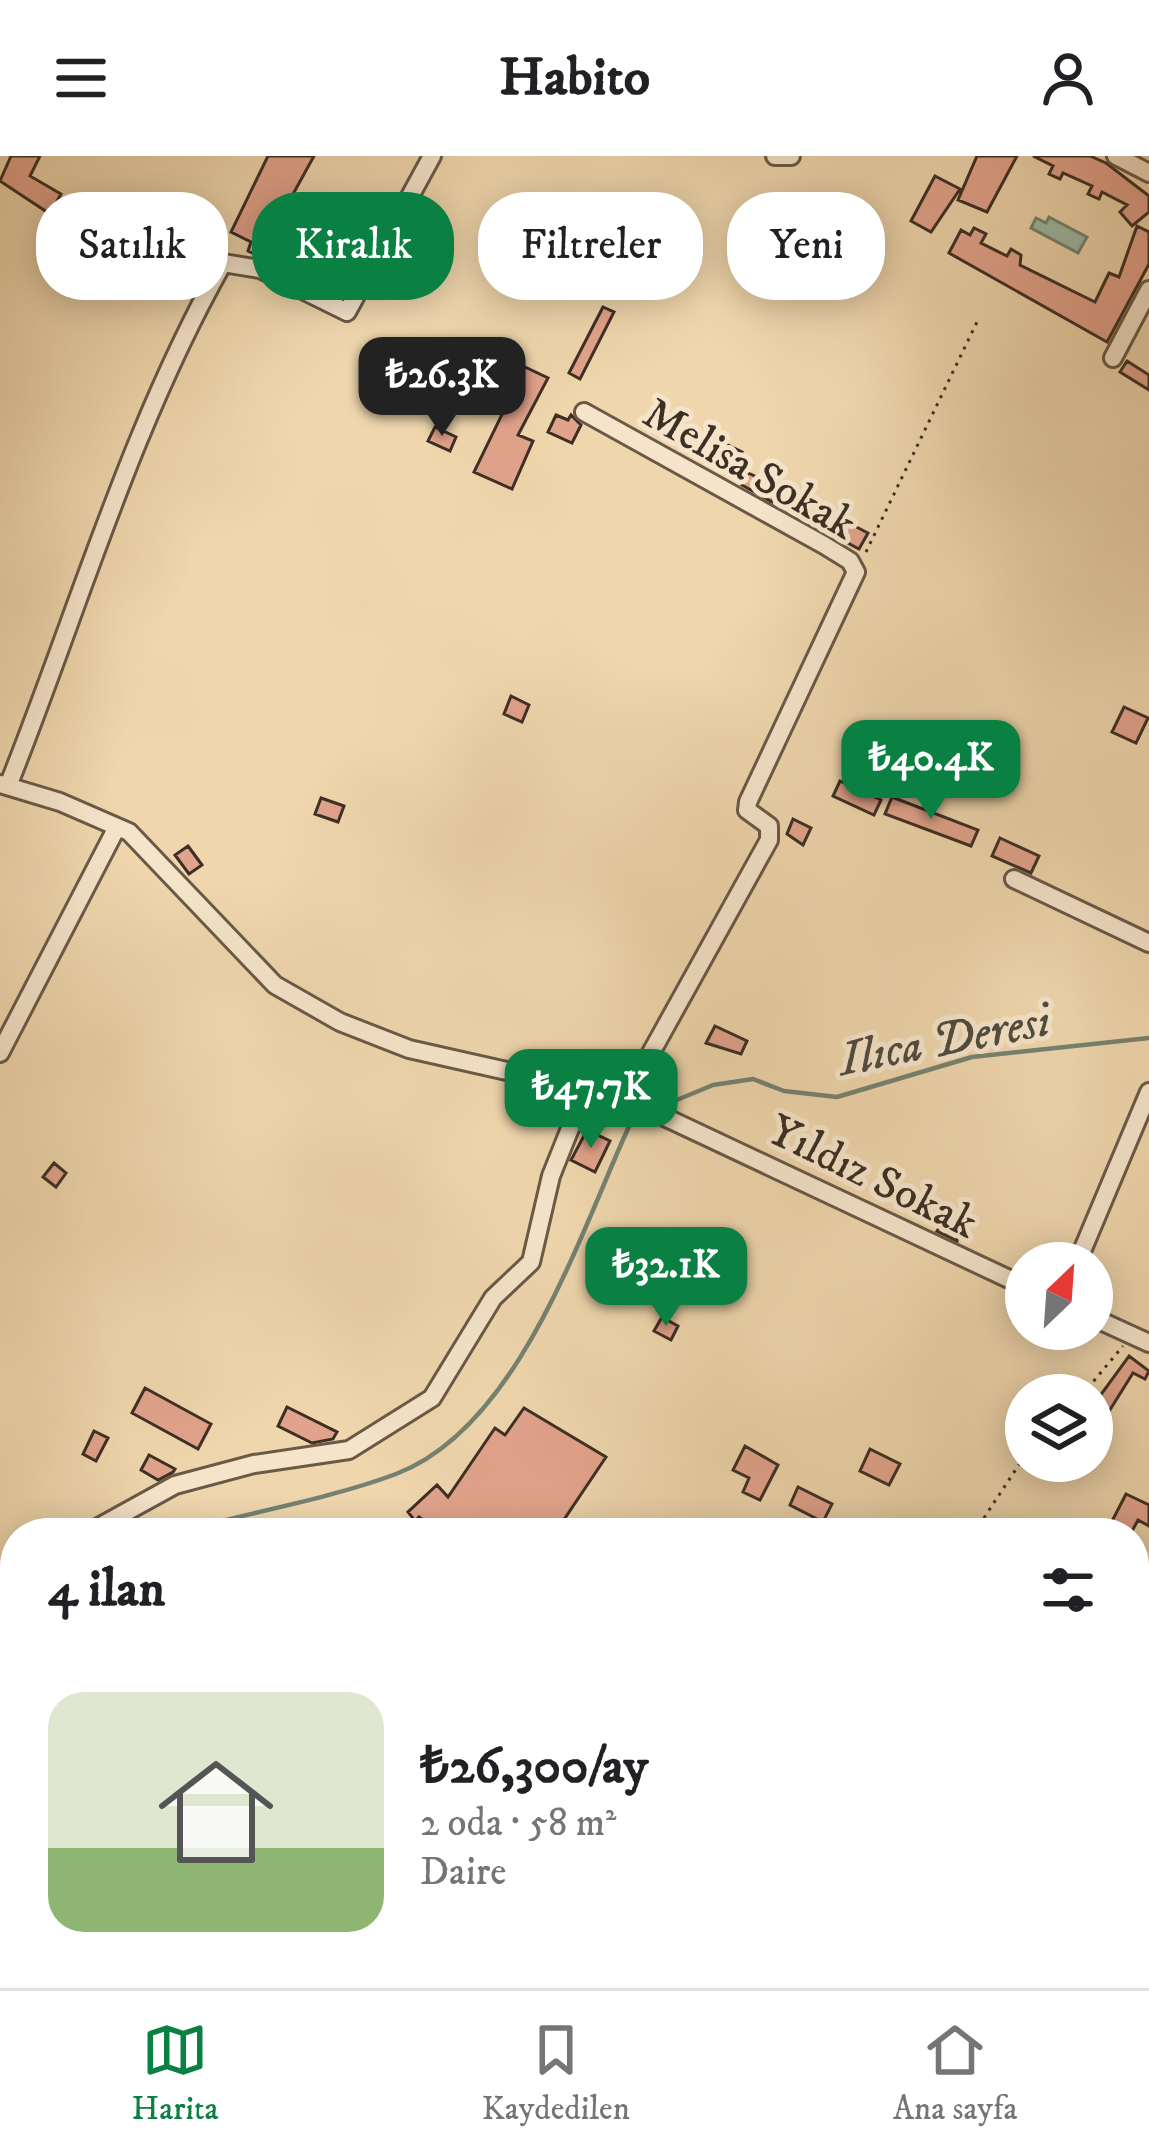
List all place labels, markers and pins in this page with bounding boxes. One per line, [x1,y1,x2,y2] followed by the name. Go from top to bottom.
[344,337,540,439] pin: ₺26.3K
[833,720,1029,822] pin: ₺40.4K
[493,1049,689,1151] pin: ₺47.7K
[568,1227,764,1329] pin: ₺32.1K

